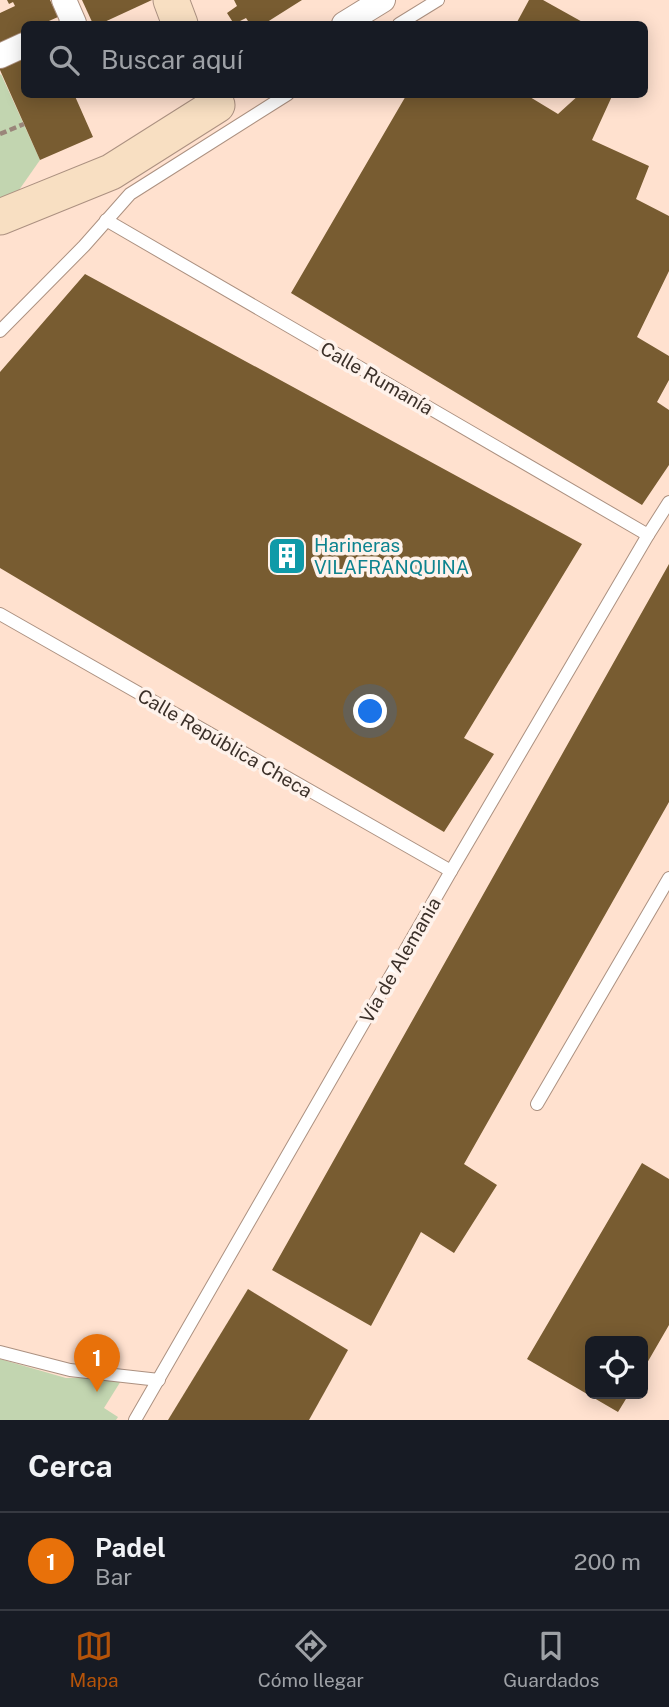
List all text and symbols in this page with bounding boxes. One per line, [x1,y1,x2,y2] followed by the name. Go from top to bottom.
[21,21,648,98] search box
[45,41,83,79] icon: search
[101,44,243,75] text: Buscar aquí
[317,337,437,419] street label: Calle Rumanía
[314,534,469,578] place label: Harineras VILAFRANQUINA
[266,535,308,577] building icon: Harineras VILAFRANQUINA
[134,684,316,802] street label: Calle República Checa
[353,694,387,728] your location
[355,893,445,1027] street label: Vía de Alemania
[74,1334,120,1392] pin: 1
[585,1336,648,1399] map controls
[585,1336,648,1399] button: locate
[28,1448,113,1484] text: Cerca
[95,1532,166,1563] text: Padel
[46,1548,56,1575] text: 1
[574,1548,641,1575] text: 200 m
[95,1563,132,1590] text: Bar
[70,1627,119,1691] tab: Mapa
[258,1627,364,1691] tab: Cómo llegar
[503,1627,599,1691] tab: Guardados

